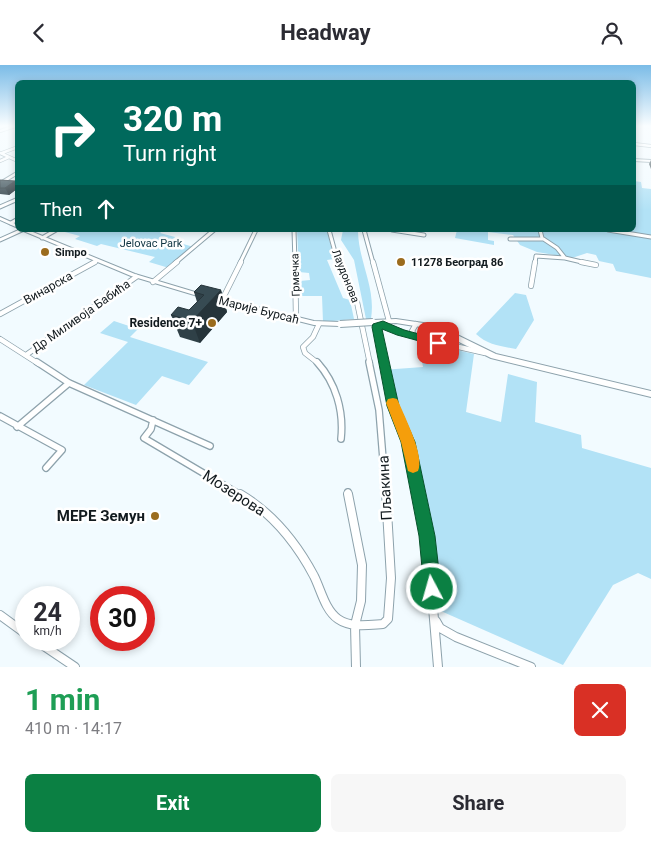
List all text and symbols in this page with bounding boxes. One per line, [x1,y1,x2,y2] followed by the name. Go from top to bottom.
[25,19,53,47] icon: back
[598,19,626,47] icon: person
[280,20,371,45] text: Headway
[123,99,222,140] text: 320 m
[40,100,105,165] icon: right
[123,141,217,166] text: Turn right
[92,195,120,223] icon: ahead
[40,198,82,221] text: Then
[120,237,183,250] park label: Jelovac Park
[39,246,51,258] marker: Simpo
[55,246,87,259] place label: Simpo
[329,248,362,305] street label: Лаудонова
[288,253,303,297] street label: Грмечка
[395,256,407,268] marker: 11278 Београд 86
[411,256,503,269] place label: 11278 Београд 86
[21,269,75,307] street label: Винарска
[29,277,133,355] street label: Др Миливоја Бабића
[217,293,301,327] street label: Марије Бурсаћ
[129,316,202,330] place label: Residence 7+
[206,317,218,329] marker: Residence 7+
[417,322,459,364] pin
[424,329,452,357] icon: arrive
[374,455,396,521] street label: Пљакина
[199,466,269,520] street label: Мозерова
[57,507,145,525] place label: МЕРЕ Земун
[149,510,161,522] marker: МЕРЕ Земун
[405,562,457,614] position arrow
[90,586,155,651] speed limit sign: 30
[33,598,62,627] text: 24
[33,624,62,638] text: km/h
[25,682,100,717] text: 1 min
[574,684,626,736] button: close
[25,719,122,738] text: 410 m · 14:17
[25,774,321,832] button: Exit
[331,774,626,832] button: Share

